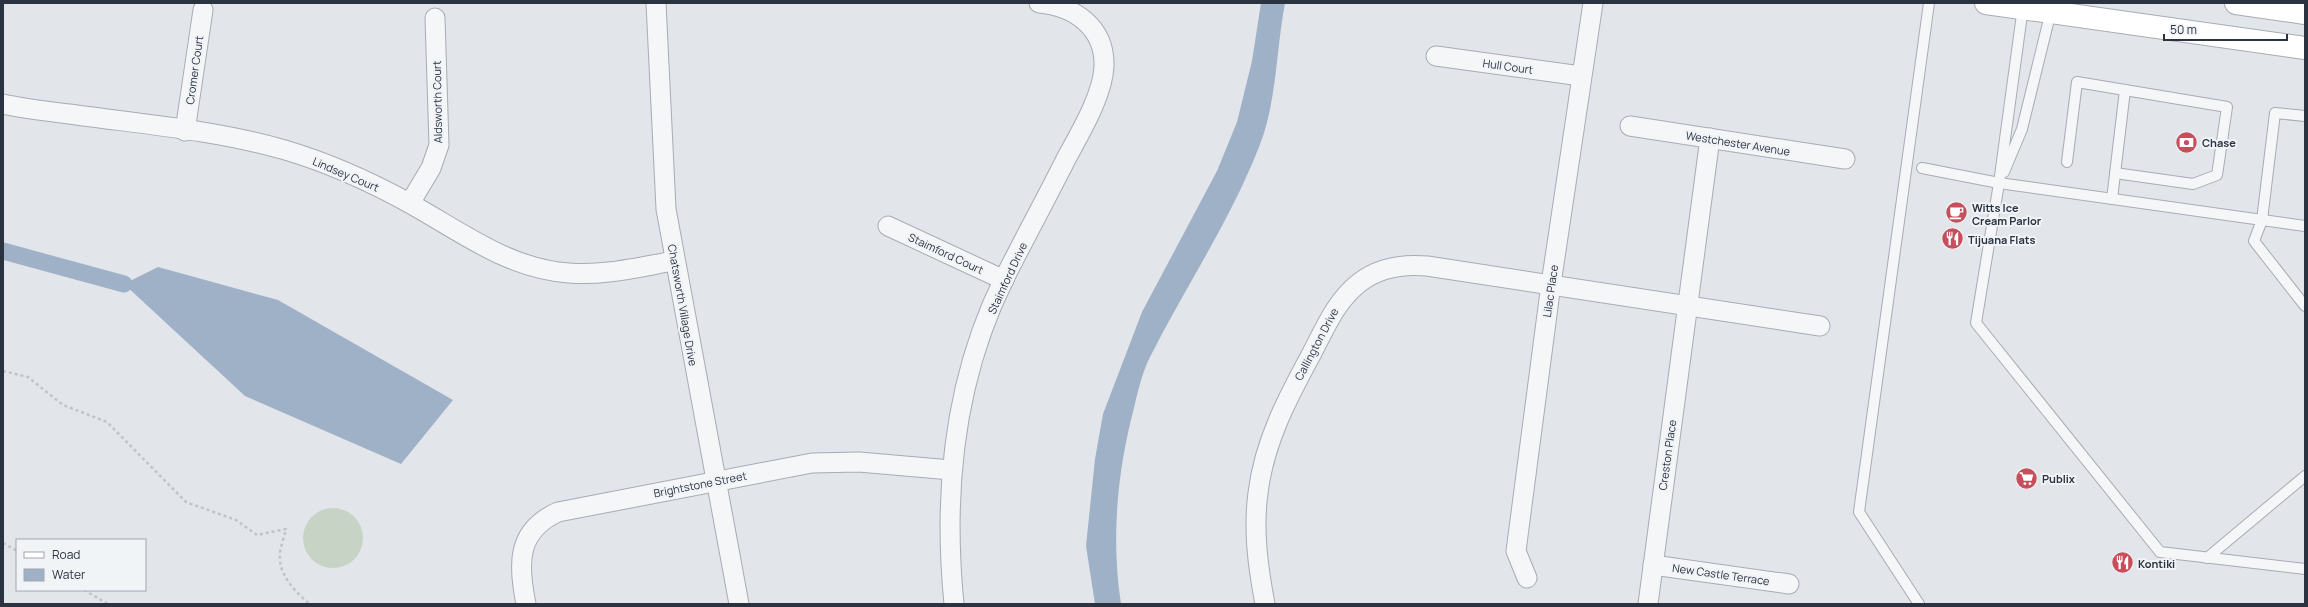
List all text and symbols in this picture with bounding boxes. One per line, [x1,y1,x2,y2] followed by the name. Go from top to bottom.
[2164,16,2287,42] scale bar
[2170,21,2197,38] text: 50 m
[182,35,206,105] street label: Cromer Court
[1482,55,1534,77] street label: Hull Court
[429,61,445,143] street label: Aldsworth Court
[1685,127,1792,159] street label: Westchester Avenue
[2174,129,2200,155] bank icon: Chase
[2202,135,2236,150] place label: Chase
[311,153,381,195] street label: Lindsey Court
[1943,200,1969,226] cafe icon: Witts Ice Cream Parlor
[1972,200,2042,228] place label: Witts Ice Cream Parlor
[1940,226,1966,252] restaurant icon: Tijuana Flats
[906,229,986,277] street label: Staimford Court
[1968,232,2036,247] place label: Tijuana Flats
[984,239,1030,316] street label: Staimford Drive
[665,243,701,368] street label: Chatsworth Village Drive
[1539,263,1561,318] street label: Lilac Place
[1291,305,1342,383] street label: Callington Drive
[1655,418,1679,491] street label: Creston Place
[2013,465,2039,491] supermarket icon: Publix
[652,468,748,500] street label: Brightstone Street
[2042,471,2075,486] place label: Publix
[16,539,146,591] legend
[52,546,80,563] text: Road
[2109,550,2135,576] restaurant icon: Kontiki
[2138,556,2175,571] place label: Kontiki
[1671,560,1771,588] street label: New Castle Terrace
[52,566,86,583] text: Water

